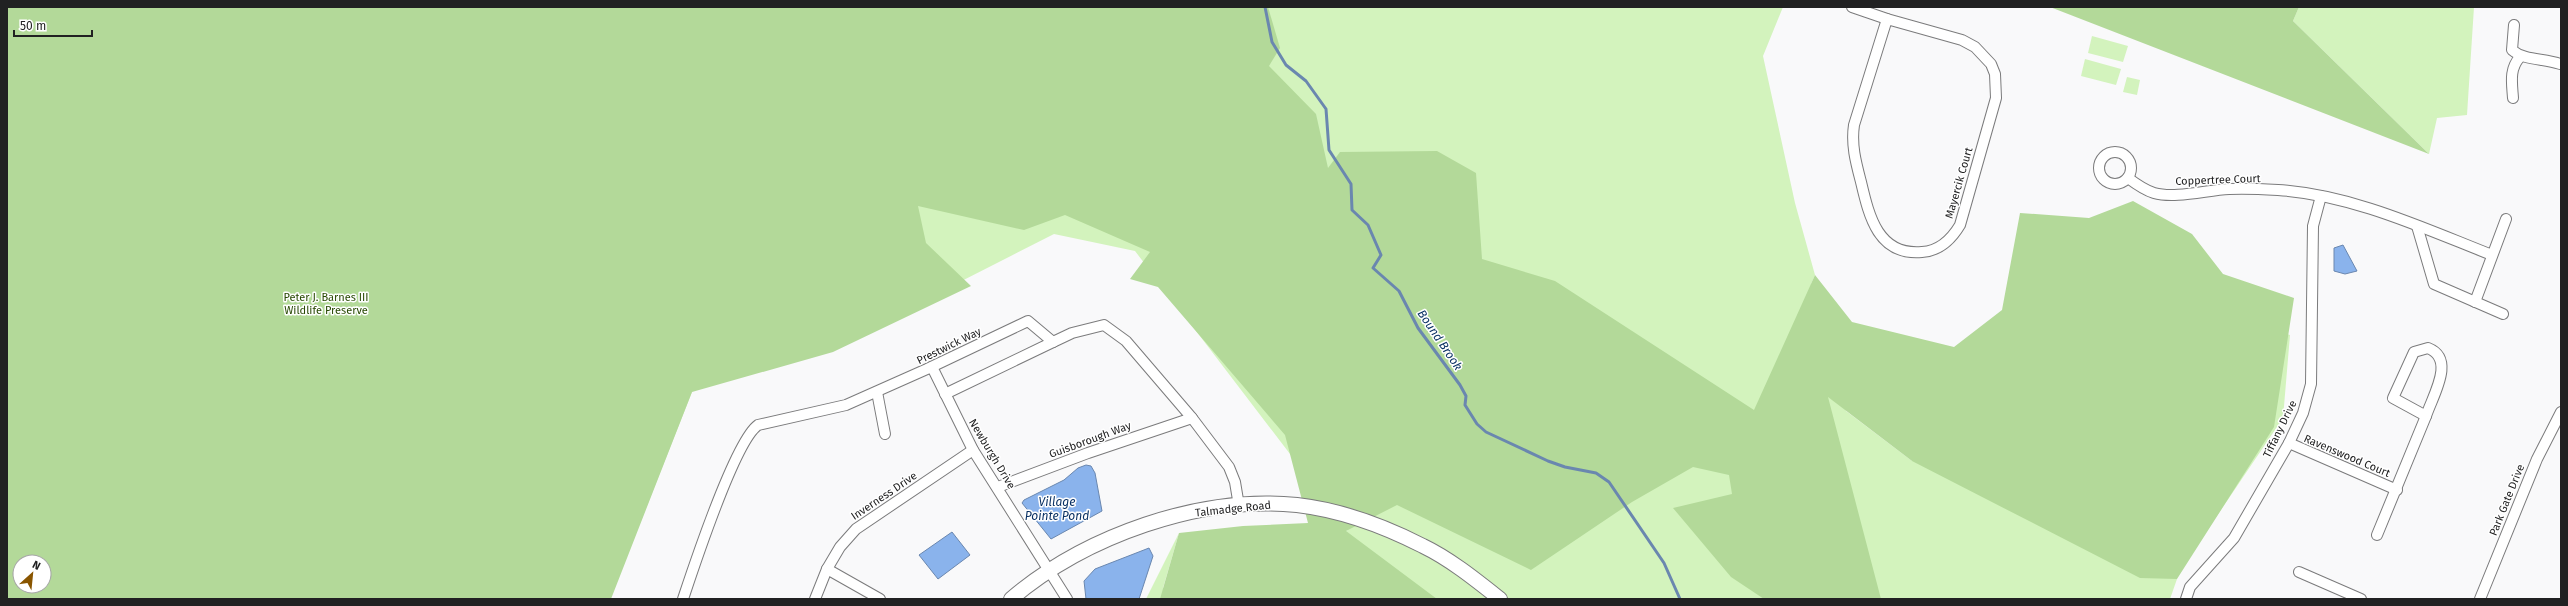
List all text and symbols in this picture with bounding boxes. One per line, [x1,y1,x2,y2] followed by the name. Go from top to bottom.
[14,12,92,38] scale bar
[20,19,46,33] text: 50 m
[1943,146,1975,220] street label: Mayercik Court
[2175,172,2261,188] street label: Coppertree Court
[283,291,369,317] park label: Peter J. Barnes III Wildlife Preserve
[1415,307,1466,373] water label: Bound Brook
[915,325,984,367] street label: Prestwick Way
[2260,398,2300,460] street label: Tiffany Drive
[966,417,1018,491] street label: Newburgh Drive
[1047,419,1133,461] street label: Guisborough Way
[2302,432,2392,480] street label: Ravenswood Court
[2487,462,2527,538] street label: Park Gate Drive
[849,469,919,523] street label: Inverness Drive
[1025,495,1089,523] water label: Village Pointe Pond
[1195,499,1271,519] street label: Talmadge Road
[12,554,52,594] north arrow
[30,558,43,573] text: N

